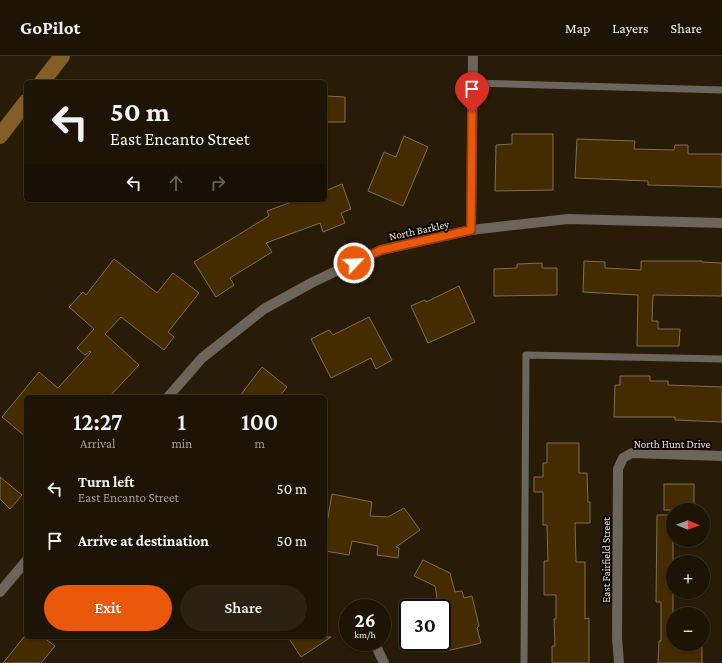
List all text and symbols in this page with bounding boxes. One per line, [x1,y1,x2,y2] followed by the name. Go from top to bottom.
[20,17,80,38] text: GoPilot
[565,20,590,36] text: Map
[612,20,649,36] text: Layers
[671,20,702,36] text: Share
[455,72,489,113] pin
[461,78,483,100] icon: arrive
[44,96,96,148] icon: left
[110,96,170,127] text: 50 m
[110,129,250,149] text: East Encanto Street
[123,172,145,194] icon: left
[165,172,187,194] icon: ahead
[207,172,229,194] icon: right
[388,218,451,243] street label: North Barkley
[333,242,375,284] position arrow
[73,408,122,435] text: 12:27
[178,408,186,435] text: 1
[241,408,278,435] text: 100
[80,436,115,451] text: Arrival
[171,436,192,451] text: min
[254,436,265,451] text: m
[634,438,711,450] street label: North Hunt Drive
[78,474,134,490] text: Turn left
[44,478,66,500] icon: left
[277,481,307,497] text: 50 m
[78,490,179,505] text: East Encanto Street
[666,503,710,547] north arrow
[666,503,710,651] map controls
[600,517,612,603] street label: East Fairfield Street
[44,530,66,552] icon: arrive
[78,533,209,549] text: Arrive at destination
[277,533,307,549] text: 50 m
[666,555,710,599] button: +
[44,585,172,631] button: Exit
[180,585,307,631] button: Share
[399,599,451,651] speed limit sign: 30
[666,607,710,651] button: −
[354,609,376,631] text: 26
[354,629,376,640] text: km/h

